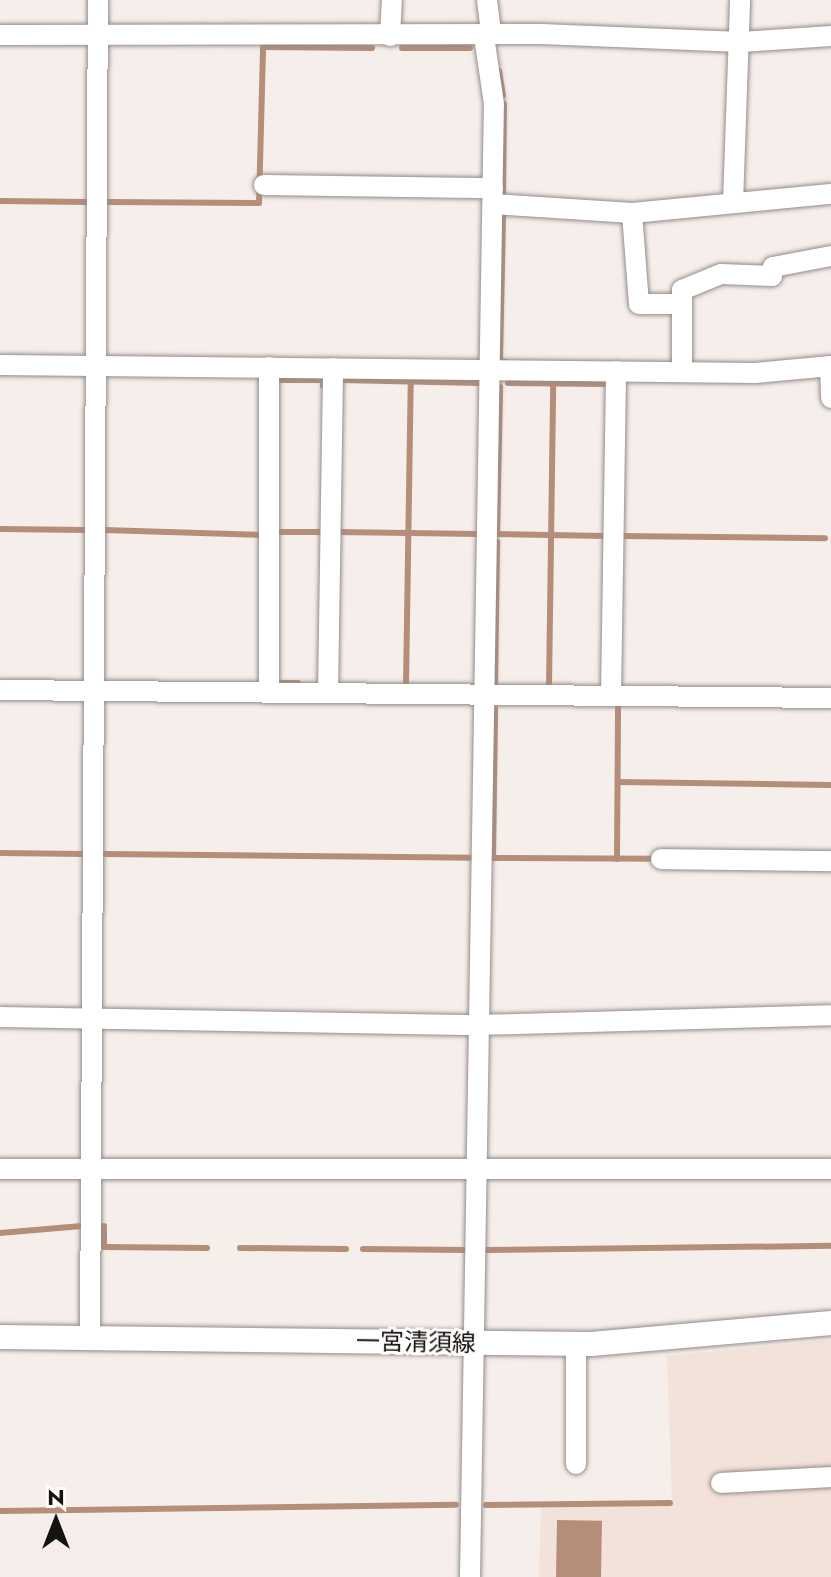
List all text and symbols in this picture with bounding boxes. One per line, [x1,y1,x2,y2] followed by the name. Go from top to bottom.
[356,1327,476,1357] street label: 一宮清須線
[16,1481,96,1561] north arrow
[47,1481,65,1513] text: N

